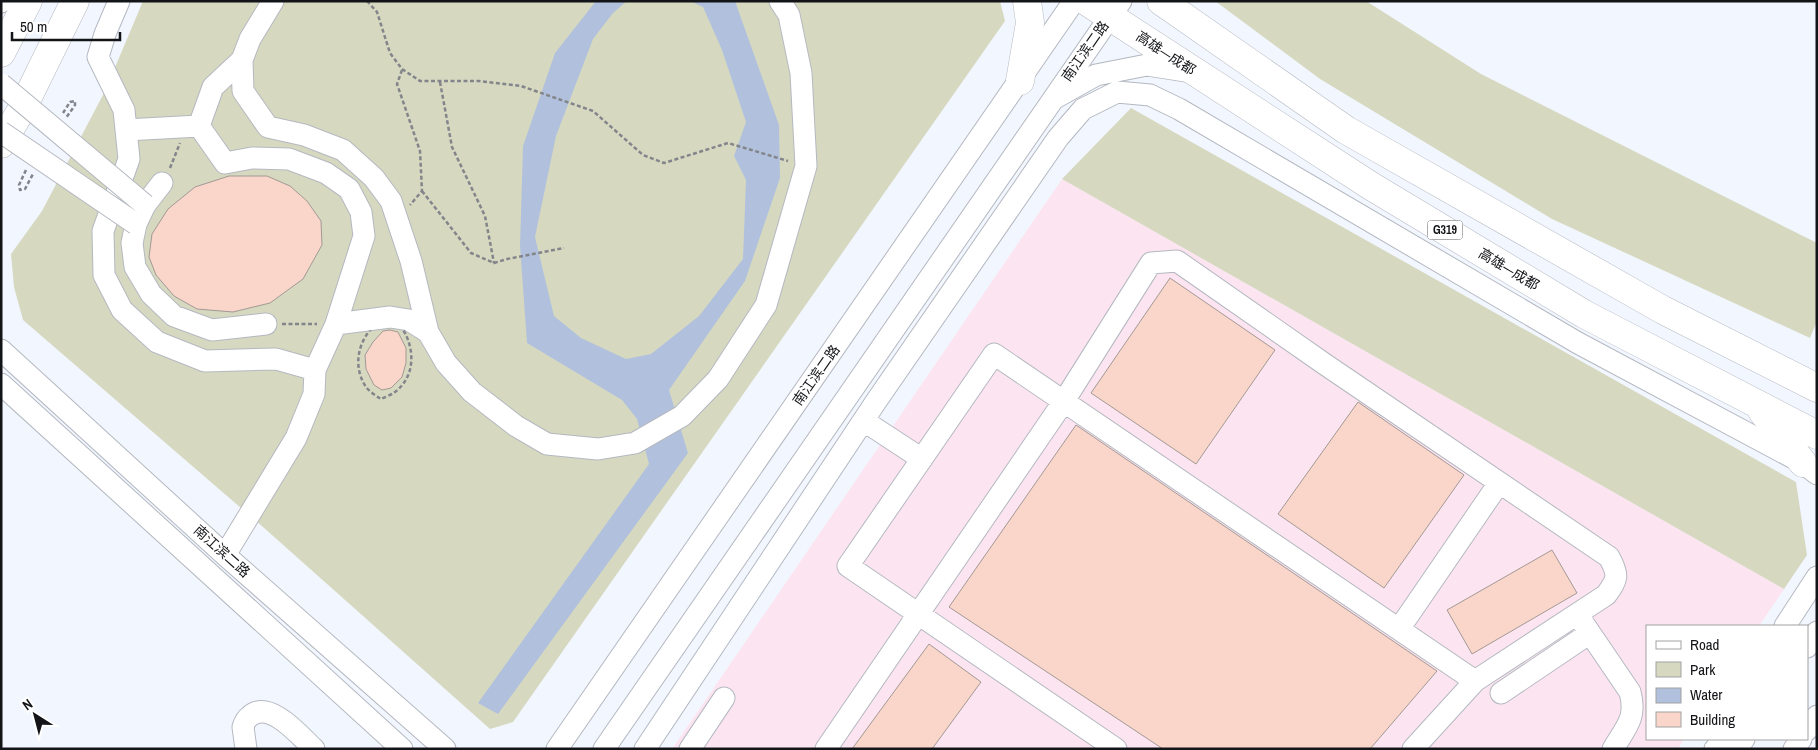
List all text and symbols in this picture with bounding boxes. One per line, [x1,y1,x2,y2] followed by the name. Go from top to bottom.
[12,10,120,42] scale bar
[20,16,47,37] text: 50 m
[1058,17,1112,85] street label: 南江滨二路
[1133,27,1199,79] street label: 高雄—成都
[1428,220,1462,240] road number: G319
[1475,244,1543,294] street label: 高雄—成都
[789,341,843,409] street label: 南江滨二路
[190,521,254,581] street label: 南江滨二路
[1646,625,1808,740] legend
[1690,634,1719,655] text: Road
[1690,659,1716,680] text: Park
[1690,684,1722,705] text: Water
[10,690,60,740] north arrow
[19,695,36,714] text: N
[1690,709,1735,730] text: Building

